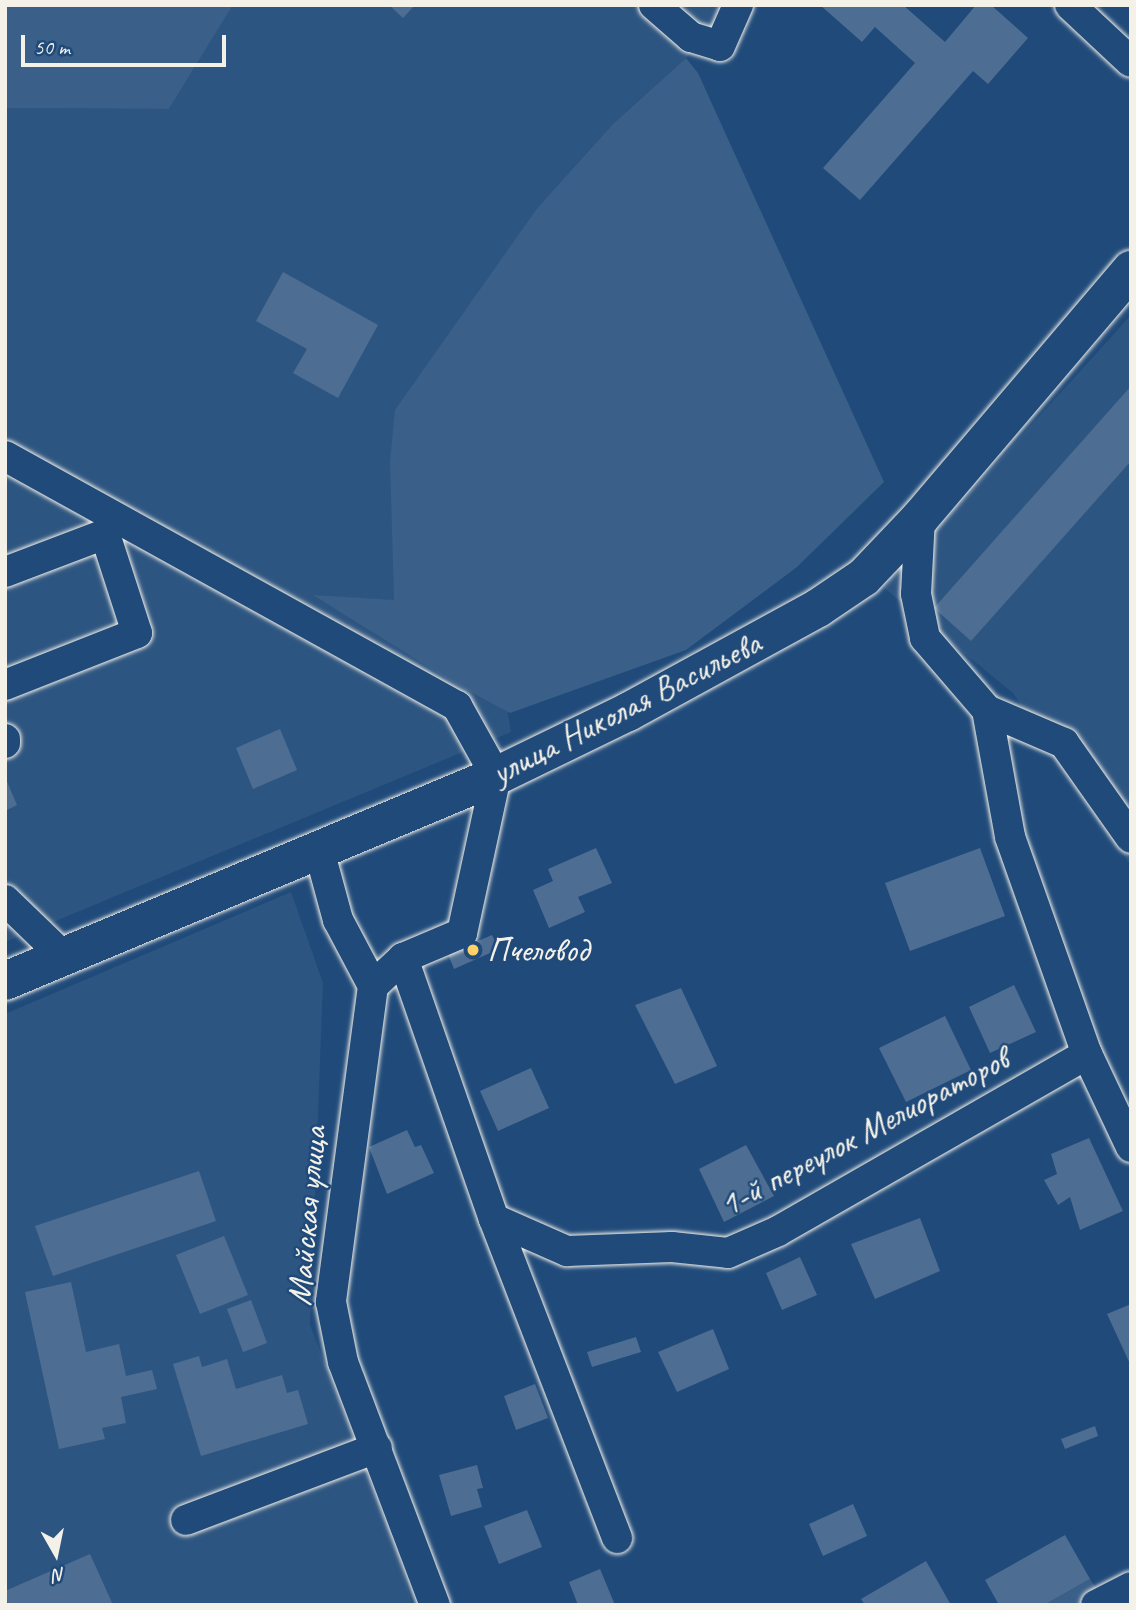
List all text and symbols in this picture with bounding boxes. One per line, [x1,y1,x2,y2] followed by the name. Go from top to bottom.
[24,21,229,65] scale bar
[34,34,70,60] text: 50 m
[483,621,769,795] street label: улица Николая Васильева
[487,929,589,971] place label: Пчеловод
[465,942,481,958] marker: Пчеловод
[709,1036,1019,1228] street label: 1-й переулок Мелиораторов
[278,1123,336,1309] street label: Майская улица
[21,1519,91,1589] north arrow
[52,1562,67,1588] text: N

